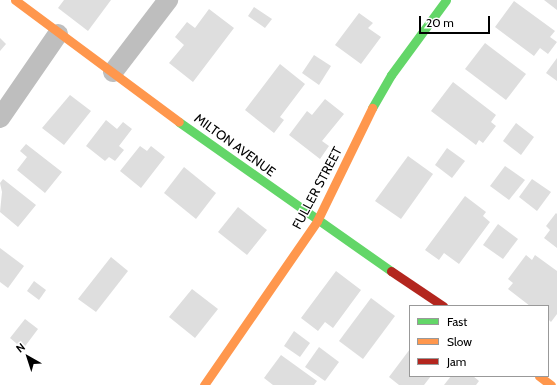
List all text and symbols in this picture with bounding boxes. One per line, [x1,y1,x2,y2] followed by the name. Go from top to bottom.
[421,8,492,34] scale bar
[426,15,454,30] text: 20 m
[191,110,279,180] street label: MILTON AVENUE
[289,144,345,232] street label: FULLER STREET
[409,305,549,377] legend
[447,314,467,329] text: Fast
[447,334,472,349] text: Slow
[8,337,48,377] north arrow
[13,340,28,356] text: N
[447,354,466,369] text: Jam

